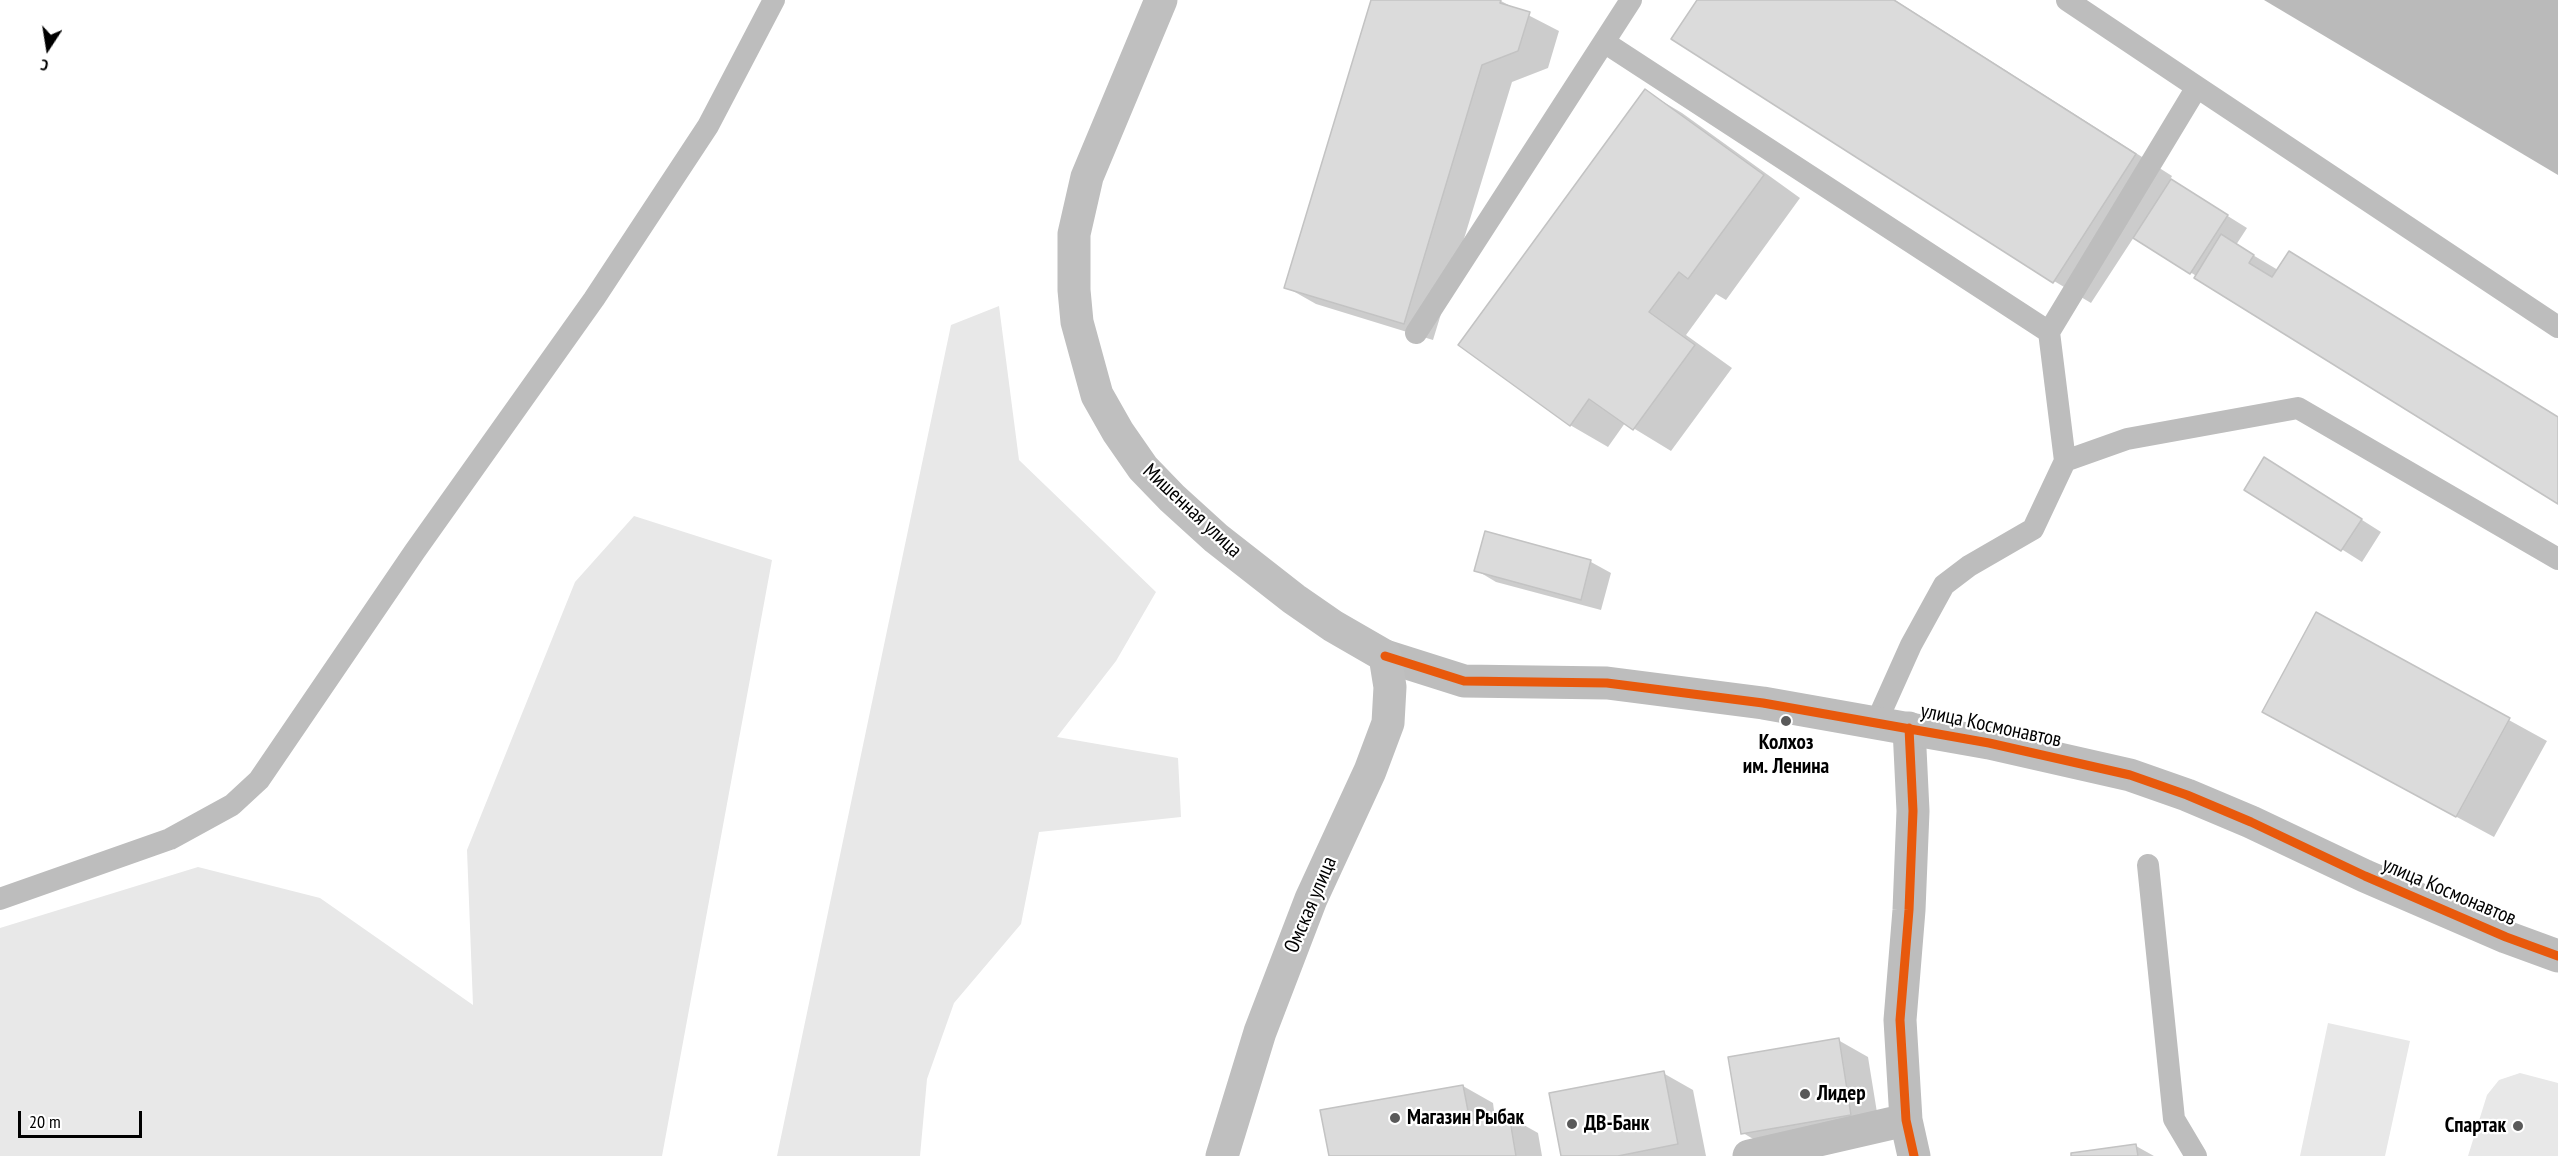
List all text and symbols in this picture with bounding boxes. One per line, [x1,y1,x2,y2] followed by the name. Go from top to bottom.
[18,18,78,78] north arrow
[39,55,50,76] text: С
[1137,459,1247,563] street label: Мишенная улица
[1918,699,2064,753] street label: улица Космонавтов
[1779,714,1793,728] marker: Колхоз им. Ленина
[1743,730,1829,780] place label: Колхоз им. Ленина
[2378,852,2520,932] street label: улица Космонавтов
[1279,853,1343,957] street label: Омская улица
[1817,1081,1866,1107] place label: Лидер
[1798,1087,1812,1101] marker: Лидер
[21,1099,146,1137] scale bar
[1407,1105,1524,1131] place label: Магазин Рыбак
[29,1110,61,1133] text: 20 m
[1388,1111,1402,1125] marker: Магазин Рыбак
[1584,1111,1649,1137] place label: ДВ-Банк
[2445,1113,2506,1139] place label: Спартак
[1565,1117,1579,1131] marker: ДВ-Банк
[2511,1119,2525,1133] marker: Спартак

